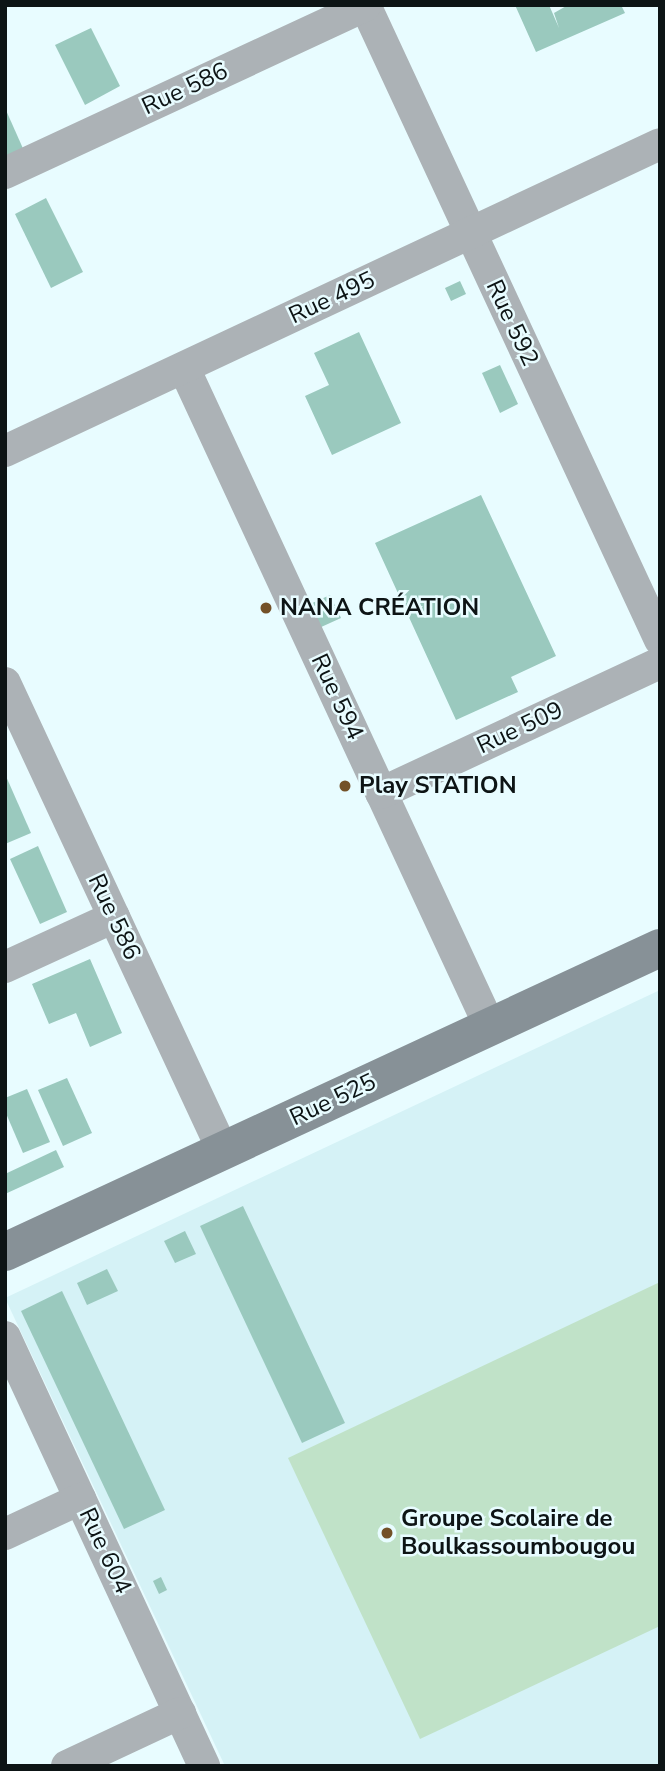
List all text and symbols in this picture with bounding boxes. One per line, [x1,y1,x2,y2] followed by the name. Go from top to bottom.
[137,57,233,121] street label: Rue 586
[284,266,380,330] street label: Rue 495
[480,275,544,371] street label: Rue 592
[280,594,479,622] place label: NANA CRÉATION
[258,600,274,616] marker: NANA CRÉATION
[305,649,369,745] street label: Rue 594
[472,696,568,760] street label: Rue 509
[359,772,517,800] place label: Play STATION
[337,778,353,794] marker: Play STATION
[82,869,146,965] street label: Rue 586
[285,1068,381,1132] street label: Rue 525
[73,1503,137,1599] street label: Rue 604
[401,1505,635,1561] place label: Groupe Scolaire de Boulkassoumbougou
[379,1525,395,1541] marker: Groupe Scolaire de Boulkassoumbougou

